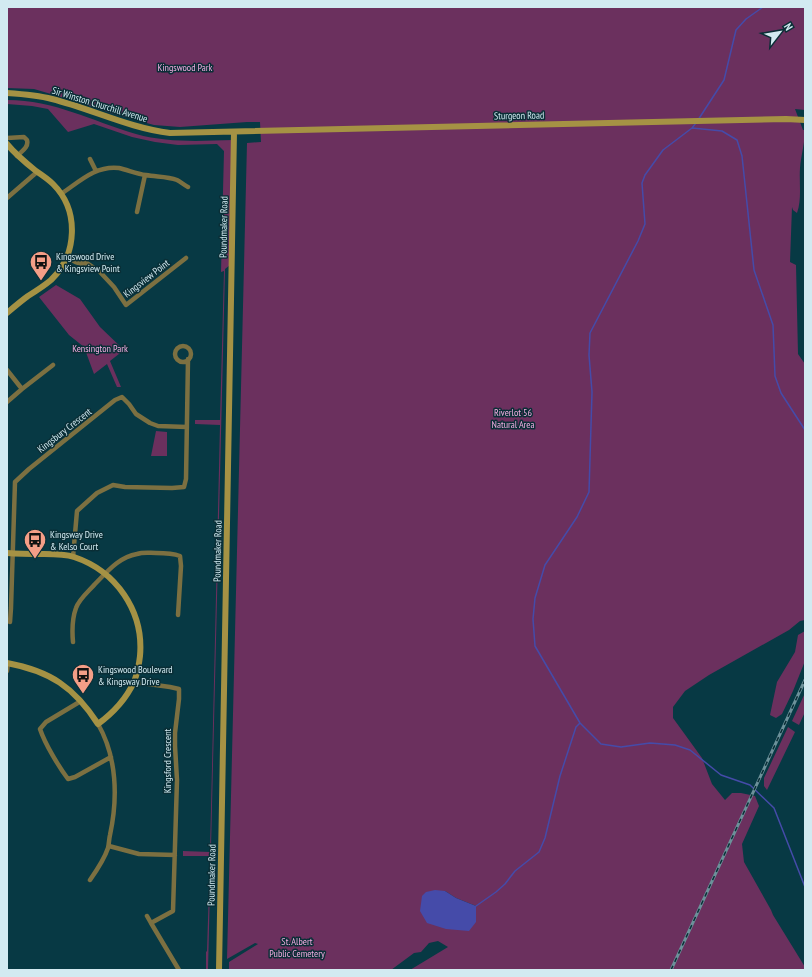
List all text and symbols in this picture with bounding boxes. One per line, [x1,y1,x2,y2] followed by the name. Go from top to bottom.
[760,12,800,52] north arrow
[781,21,796,33] text: N
[158,61,213,74] park label: Kingswood Park
[50,84,149,125] street label: Sir Winston Churchill Avenue
[494,109,544,122] street label: Sturgeon Road
[216,196,231,258] street label: Poundmaker Road
[28,249,54,282] bus stop icon: Kingswood Drive & Kingsview Point
[56,250,120,275] place label: Kingswood Drive & Kingsview Point
[121,256,172,300] street label: Kingsview Point
[72,342,128,355] park label: Kensington Park
[34,405,94,456] street label: Kingsbury Crescent
[492,406,535,431] park label: Riverlot 56 Natural Area
[210,520,225,582] street label: Poundmaker Road
[22,527,48,560] bus stop icon: Kingsway Drive & Kelso Court
[50,528,103,553] place label: Kingsway Drive & Kelso Court
[70,662,96,695] bus stop icon: Kingswood Boulevard & Kingsway Drive
[98,663,173,688] place label: Kingswood Boulevard & Kingsway Drive
[161,728,174,793] street label: Kingsford Crescent
[204,844,219,906] street label: Poundmaker Road
[269,935,325,960] park label: St. Albert Public Cemetery

